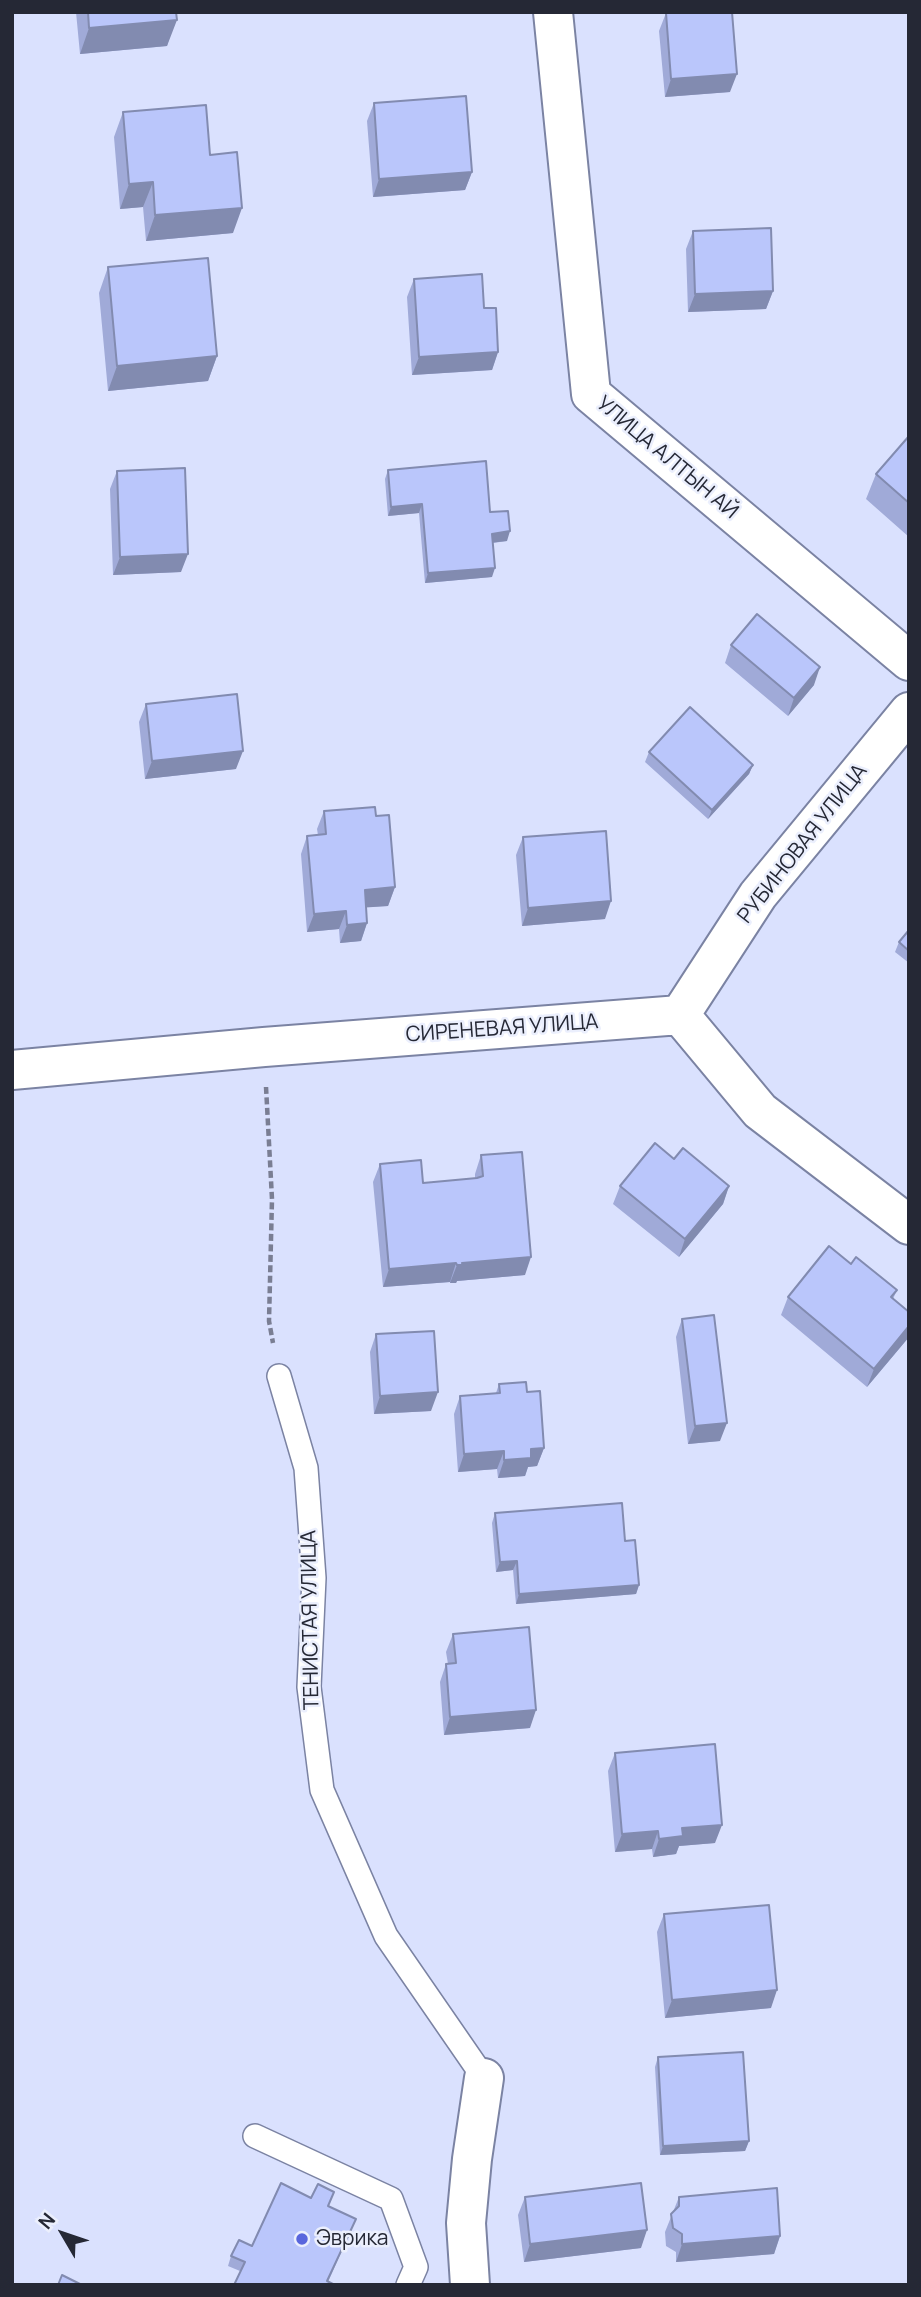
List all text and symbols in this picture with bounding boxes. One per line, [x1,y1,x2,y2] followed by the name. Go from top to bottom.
[591,391,743,525] street label: УЛИЦА АЛТЫН АЙ
[733,759,873,929] street label: РУБИНОВАЯ УЛИЦА
[405,1010,599,1048] street label: СИРЕНЕВАЯ УЛИЦА
[297,1530,325,1710] street label: ТЕНИСТАЯ УЛИЦА
[28,2199,98,2269] north arrow
[32,2207,61,2234] text: N
[316,2226,388,2252] place label: Эврика
[294,2231,310,2247] marker: Эврика

